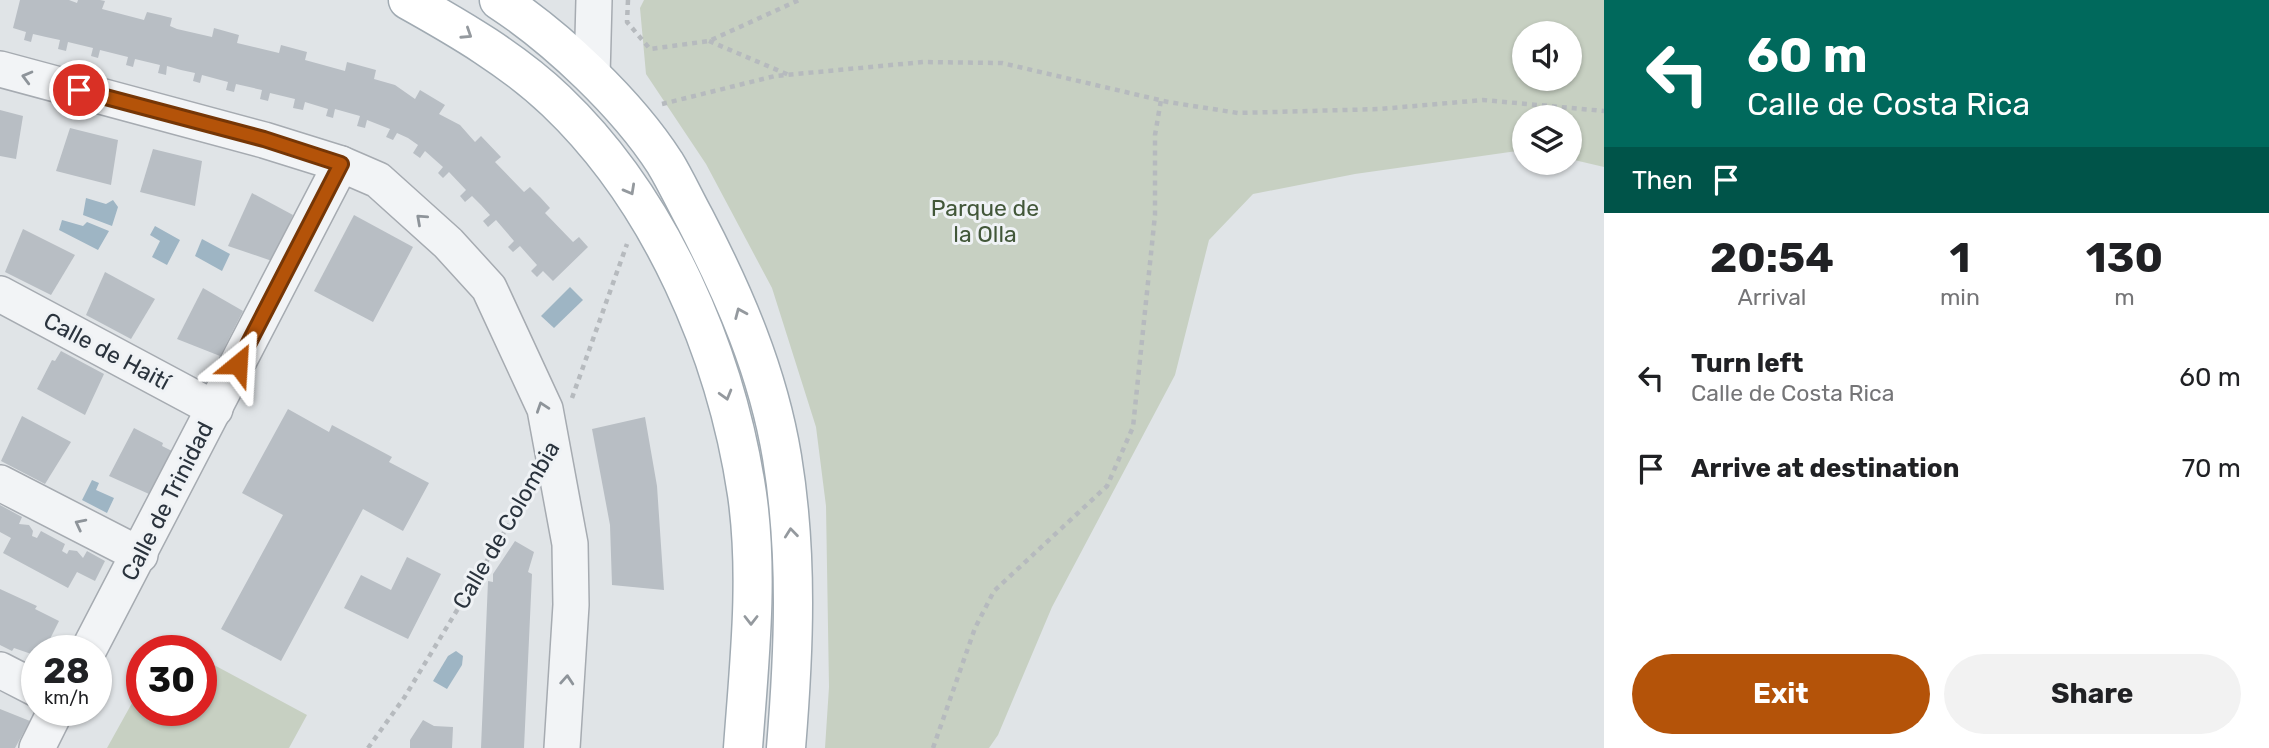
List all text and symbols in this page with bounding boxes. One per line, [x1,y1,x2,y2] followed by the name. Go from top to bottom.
[1512,21,1582,175] map controls
[1512,21,1582,91] button: sound
[460,25,473,38] one-way arrow
[1747,26,1868,84] text: 60 m
[1632,28,1723,119] icon: left
[49,60,109,120] pin
[22,71,34,85] one-way arrow
[60,71,98,109] icon: arrive
[1747,85,2030,123] text: Calle de Costa Rica
[1512,105,1582,175] button: layers
[1707,161,1745,199] icon: arrive
[1632,165,1693,196] text: Then
[622,183,635,195] one-way arrow
[931,194,1039,248] park label: Parque de la Olla
[416,214,429,227] one-way arrow
[1710,233,1834,283] text: 20:54
[1949,233,1970,283] text: 1
[2086,233,2163,283] text: 130
[1737,283,1806,311] text: Arrival
[1940,283,1980,311] text: min
[2114,283,2135,311] text: m
[39,306,176,397] street label: Calle de Haití
[734,307,748,320] one-way arrow
[201,327,275,401] position arrow
[1691,348,1803,379] text: Turn left
[1632,359,1670,397] icon: left
[2179,362,2241,393] text: 60 m
[1691,379,1895,407] text: Calle de Costa Rica
[717,389,732,401] one-way arrow
[536,401,550,413] one-way arrow
[115,417,219,585] street label: Calle de Trinidad
[446,436,566,614] street label: Calle de Colombia
[1632,450,1670,488] icon: arrive
[1691,453,1959,484] text: Arrive at destination
[2182,453,2241,484] text: 70 m
[75,518,87,532] one-way arrow
[783,527,798,539] one-way arrow
[743,616,759,626] one-way arrow
[126,635,217,726] speed limit sign: 30
[43,650,90,692] text: 28
[1632,654,1930,734] button: Exit
[1944,654,2241,734] button: Share
[559,674,574,685] one-way arrow
[44,687,89,709] text: km/h

